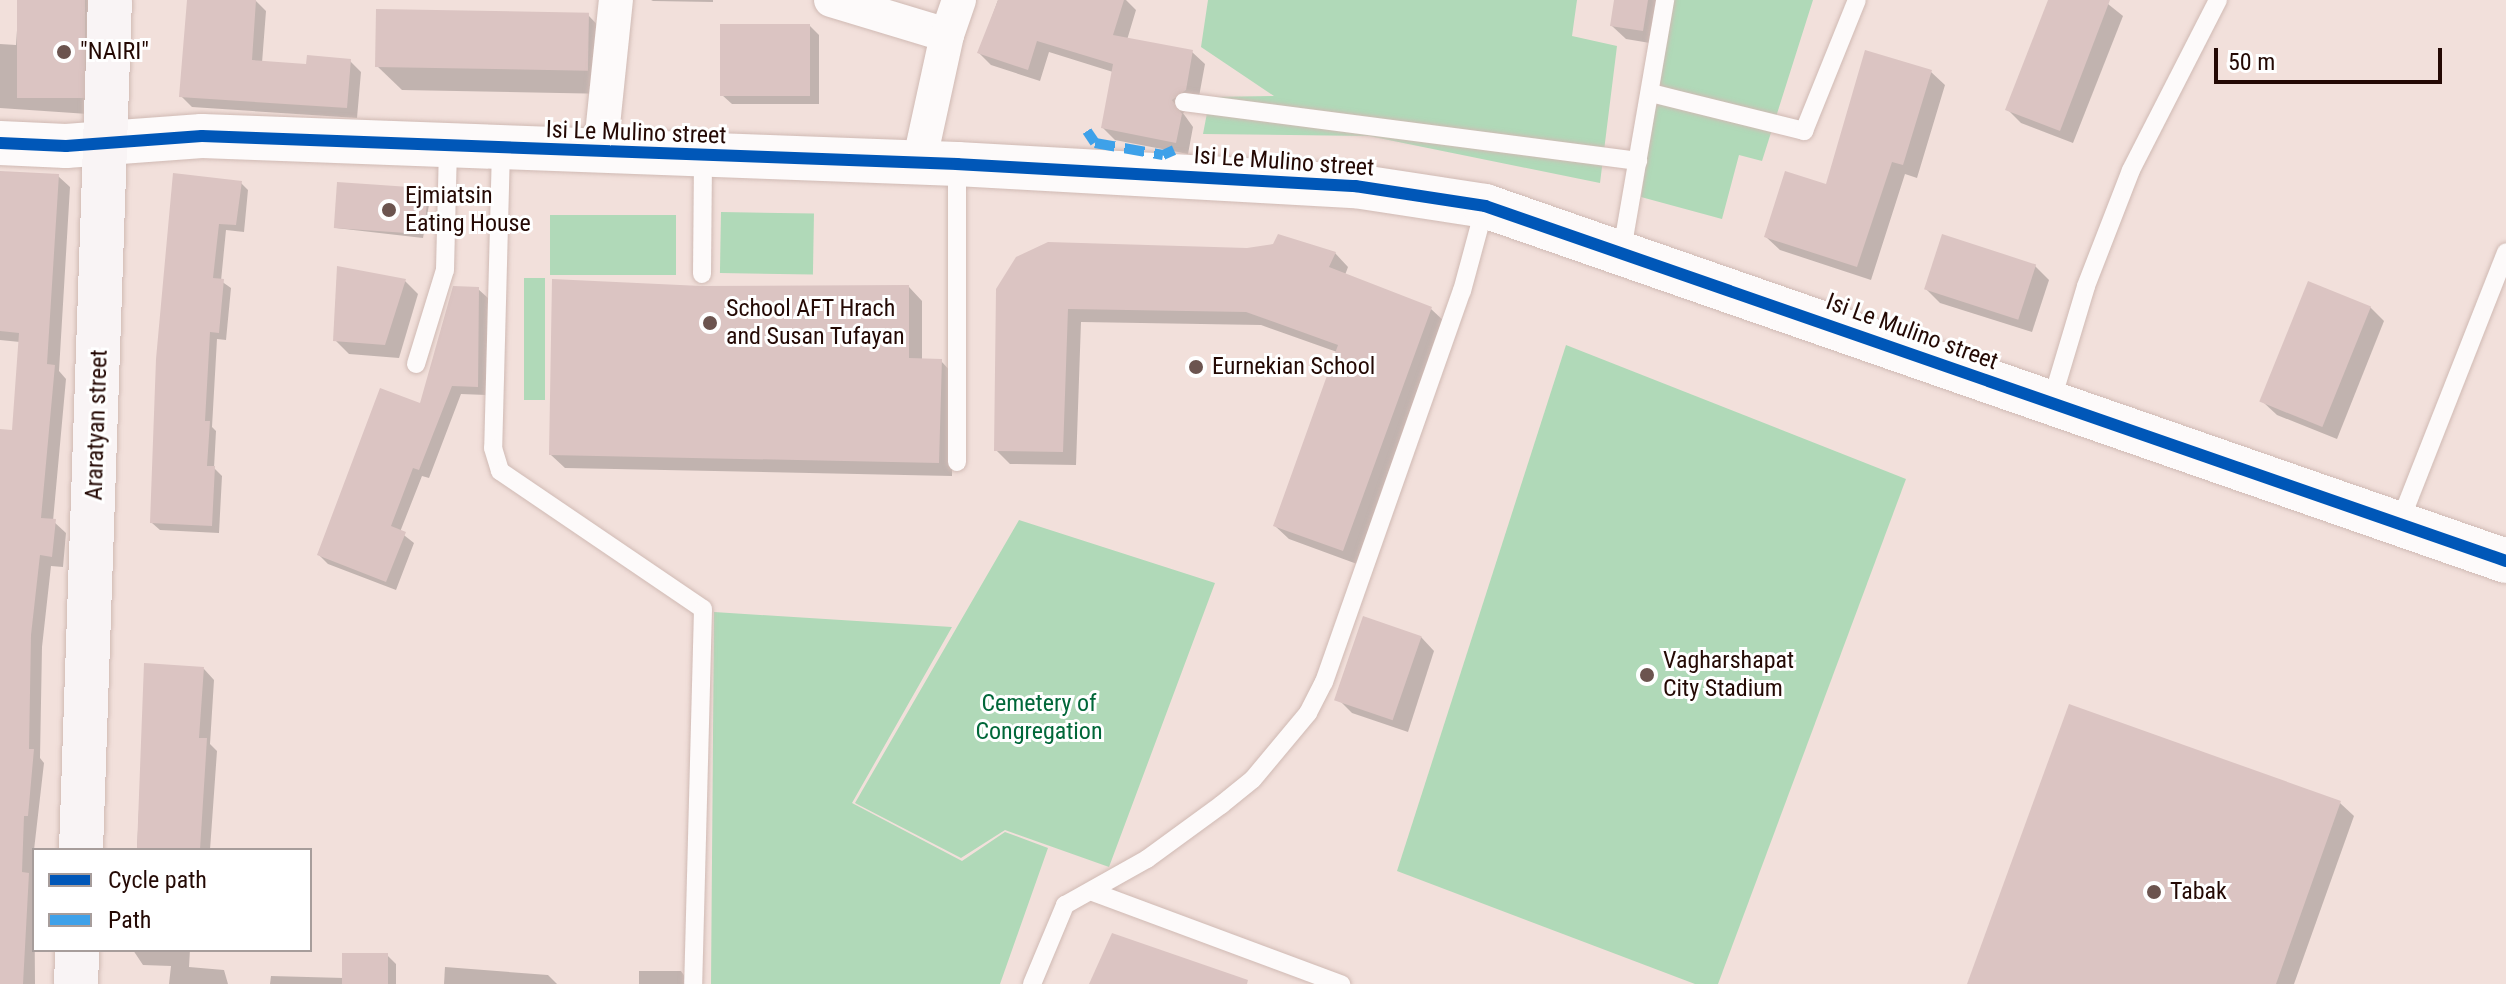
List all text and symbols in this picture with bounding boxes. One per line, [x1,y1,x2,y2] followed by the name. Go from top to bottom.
[2218,32,2446,82] scale bar
[80,38,149,66] place label: "NAIRI"
[55,43,73,61] marker: "NAIRI"
[2228,48,2275,76] text: 50 m
[545,115,727,151] street label: Isi Le Mulino street
[1193,141,1375,183] street label: Isi Le Mulino street
[405,182,531,238] place label: Ejmiatsin Eating House
[380,201,398,219] marker: Ejmiatsin Eating House
[1822,288,2002,376] street label: Isi Le Mulino street
[726,295,905,351] place label: School AFT Hrach and Susan Tufayan
[701,314,719,332] marker: School AFT Hrach and Susan Tufayan
[80,349,114,501] street label: Araratyan street
[1212,353,1375,381] place label: Eurnekian School
[1187,358,1205,376] marker: Eurnekian School
[1663,647,1794,703] place label: Vagharshapat City Stadium
[1638,666,1656,684] marker: Vagharshapat City Stadium
[975,690,1103,746] park label: Cemetery of Congregation
[32,848,312,952] legend
[108,866,207,894] text: Cycle path
[2170,878,2227,906] place label: Tabak
[2145,883,2163,901] marker: Tabak
[108,906,151,934] text: Path

